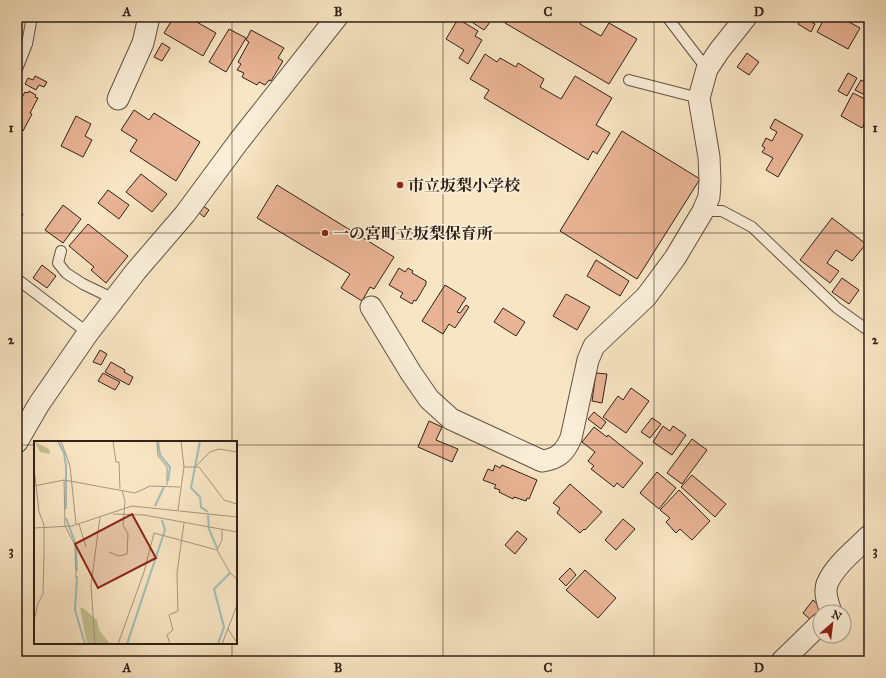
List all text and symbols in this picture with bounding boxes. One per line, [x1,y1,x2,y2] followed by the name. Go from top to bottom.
[122,4,132,20] text: A
[334,4,343,20] text: B
[544,4,553,20] text: C
[754,4,764,20] text: D
[8,120,14,136] text: 1
[872,120,878,136] text: 1
[408,176,521,195] place label: 市立坂梨小学校
[395,180,405,190] marker: 市立坂梨小学校
[333,224,493,243] place label: 一の宮町立坂梨保育所
[320,228,330,238] marker: 一の宮町立坂梨保育所
[8,332,15,348] text: 2
[872,332,879,348] text: 2
[34,441,237,644] inset map
[8,543,14,559] text: 3
[872,543,878,559] text: 3
[812,604,852,644] north arrow
[829,608,844,624] text: N
[122,660,132,676] text: A
[334,660,343,676] text: B
[544,660,553,676] text: C
[754,660,764,676] text: D

